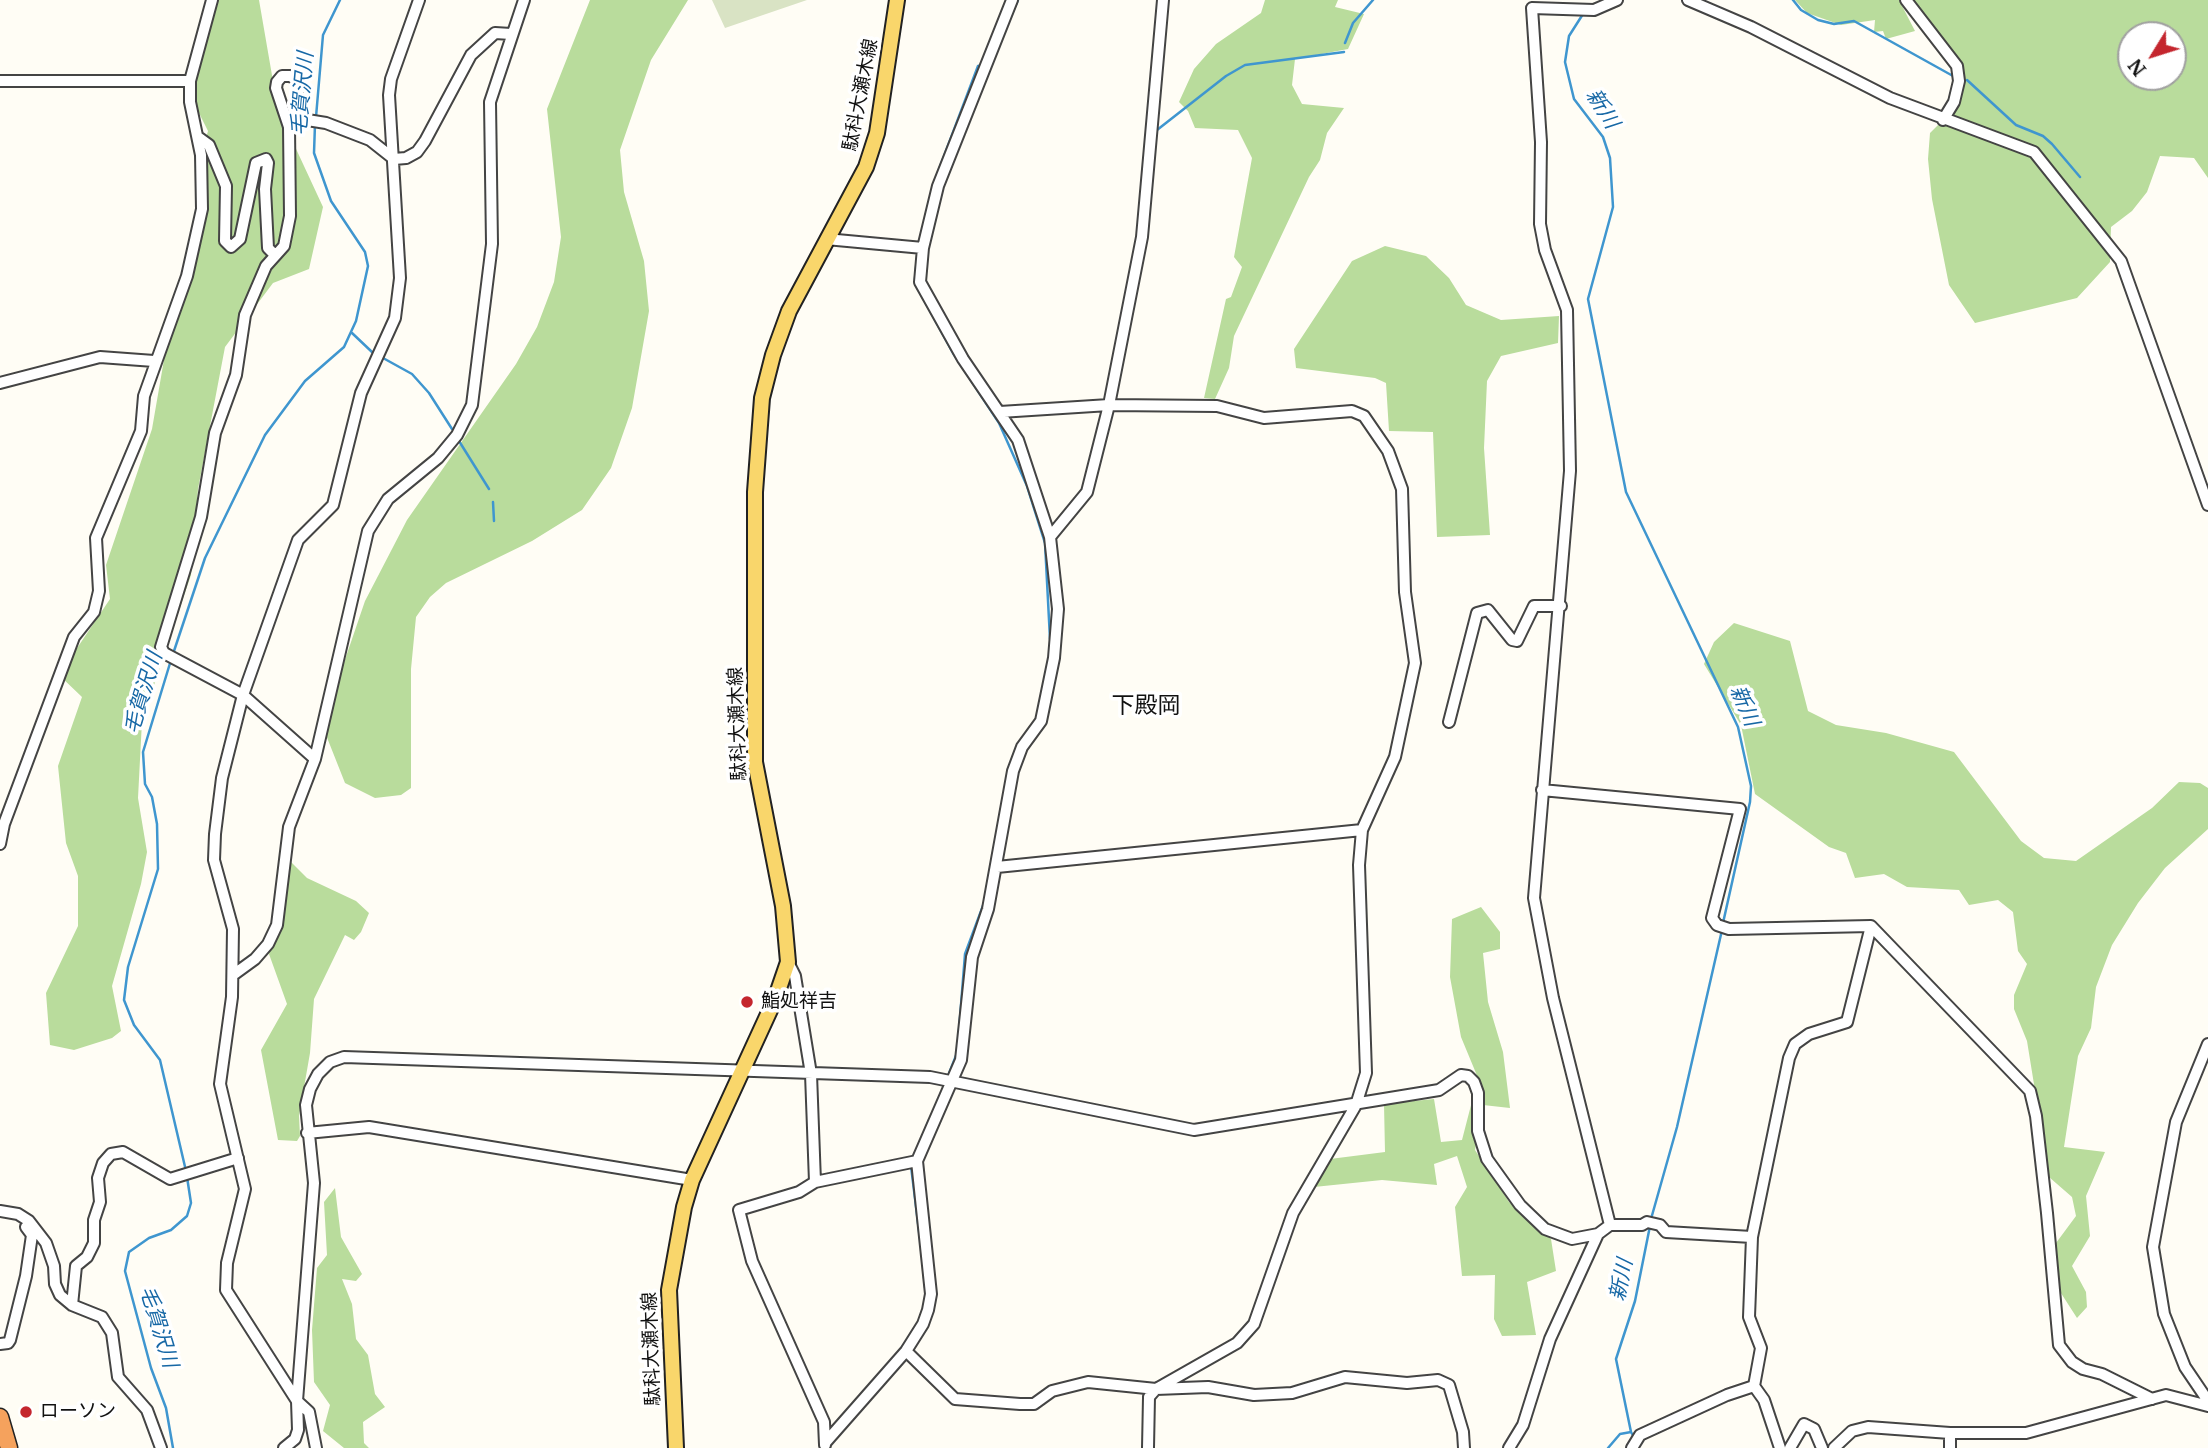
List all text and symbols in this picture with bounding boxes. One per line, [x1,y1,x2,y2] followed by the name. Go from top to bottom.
[2117,21,2187,91] north arrow
[839,37,883,153] street label: 駄科大瀬木線
[287,51,319,137] water label: 毛賀沢川
[2123,54,2151,81] text: N
[1580,85,1624,133] water label: 新川
[120,649,168,737] water label: 毛賀沢川
[725,667,751,781] street label: 駄科大瀬木線
[1724,682,1764,730] water label: 新川
[1112,692,1180,720] district label: 下殿岡
[761,991,837,1013] place label: 鮨処祥吉
[739,994,755,1010] marker: 鮨処祥吉
[1605,1257,1639,1303] water label: 新川
[134,1283,182,1371] water label: 毛賀沢川
[639,1292,665,1406] street label: 駄科大瀬木線
[40,1401,116,1423] place label: ローソン
[18,1404,34,1420] marker: ローソン

